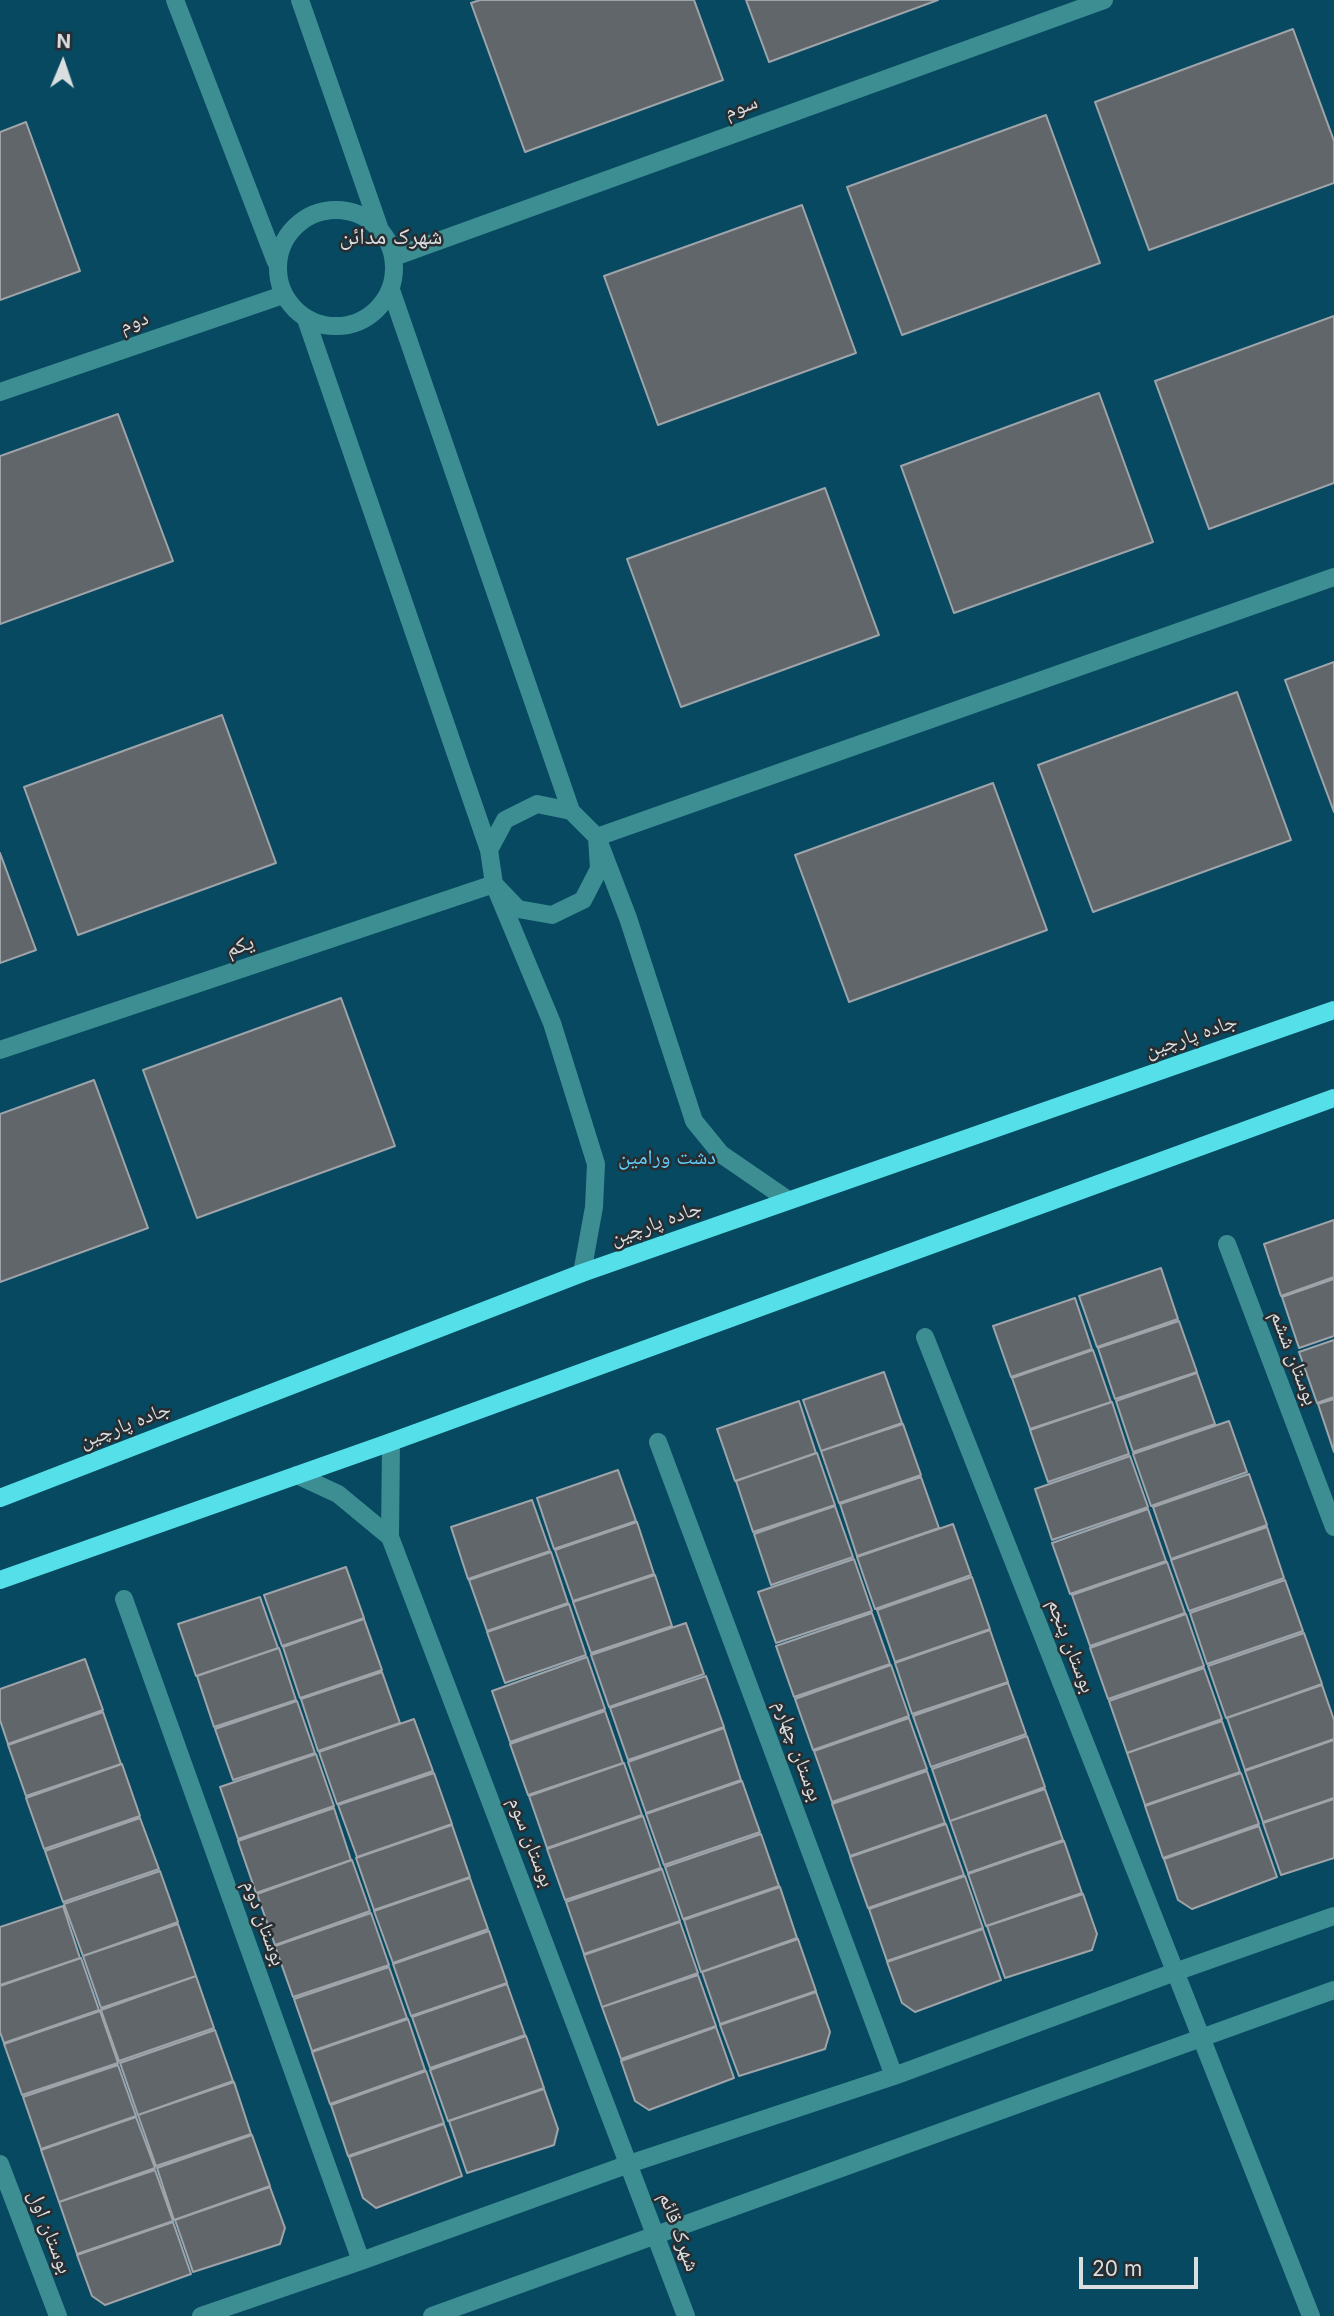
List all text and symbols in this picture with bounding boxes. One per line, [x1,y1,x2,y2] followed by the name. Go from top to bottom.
[28,28,98,98] north arrow
[56,30,71,53] text: N
[721,89,761,125] street label: سوم
[340,223,442,251] district label: شهرک مدائن
[116,305,152,339] street label: دوم
[223,930,257,962] street label: یکم
[1142,1009,1240,1063] street label: جاده پارچین
[618,1145,716,1171] park label: دشت ورامین
[607,1195,705,1251] street label: جاده پارچین
[1264,1307,1324,1409] street label: بوستان ششم
[76,1396,174,1454] street label: جاده پارچین
[1042,1595,1100,1697] street label: بوستان پنجم
[768,1697,828,1805] street label: بوستان چهارم
[502,1793,560,1891] street label: بوستان سوم
[237,1877,291,1969] street label: بوستان دوم
[22,2186,78,2278] street label: بوستان اول
[653,2189,705,2275] street label: شهرک قائم
[1082,2242,1201,2286] scale bar
[1092,2256,1142,2281] text: 20 m

